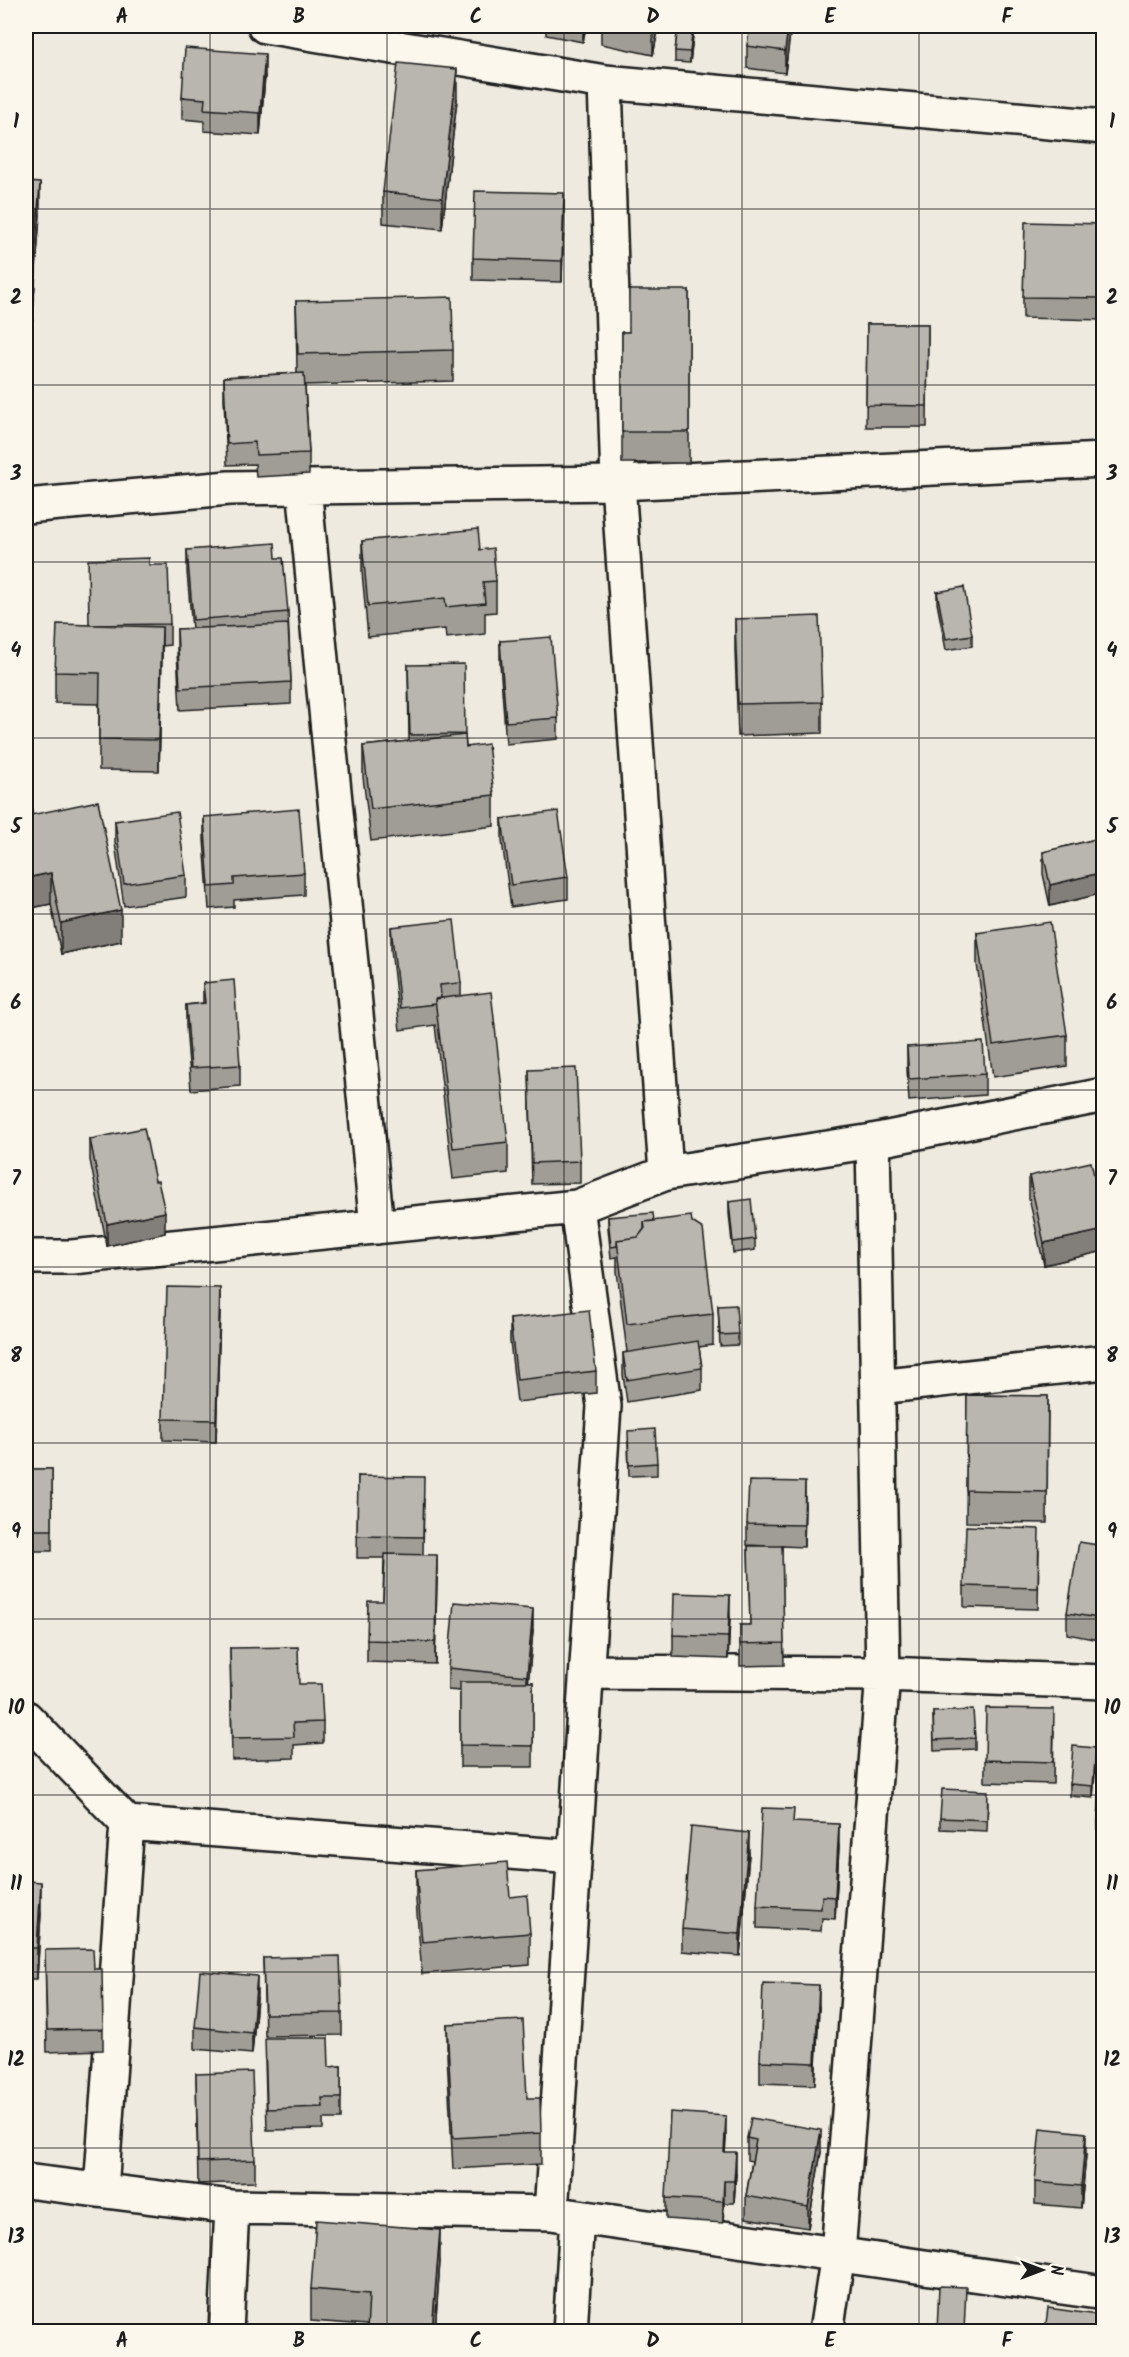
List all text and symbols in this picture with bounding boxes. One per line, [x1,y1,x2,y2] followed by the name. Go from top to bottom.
[116,2,128,34] text: A
[293,2,305,34] text: B
[470,2,482,34] text: C
[646,2,660,34] text: D
[824,2,836,34] text: E
[1002,2,1014,34] text: F
[13,107,19,139] text: 1
[1109,107,1115,139] text: 1
[10,283,22,315] text: 2
[1106,283,1118,315] text: 2
[10,459,22,491] text: 3
[1106,459,1118,491] text: 3
[11,636,22,668] text: 4
[1107,636,1118,668] text: 4
[10,812,23,844] text: 5
[1106,812,1119,844] text: 5
[11,988,22,1020] text: 6
[1107,988,1118,1020] text: 6
[11,1164,21,1196] text: 7
[1107,1164,1117,1196] text: 7
[10,1341,22,1373] text: 8
[1106,1341,1118,1373] text: 8
[11,1517,21,1549] text: 9
[1107,1517,1117,1549] text: 9
[8,1693,25,1725] text: 10
[1104,1693,1121,1725] text: 10
[10,1869,22,1901] text: 11
[1106,1869,1118,1901] text: 11
[7,2045,25,2077] text: 12
[1103,2045,1121,2077] text: 12
[8,2222,25,2254] text: 13
[1104,2222,1121,2254] text: 13
[1012,2240,1072,2300] north arrow
[1043,2265,1068,2275] text: N
[116,2326,128,2357] text: A
[293,2326,305,2357] text: B
[470,2326,482,2357] text: C
[646,2326,660,2357] text: D
[824,2326,836,2357] text: E
[1002,2326,1014,2357] text: F

